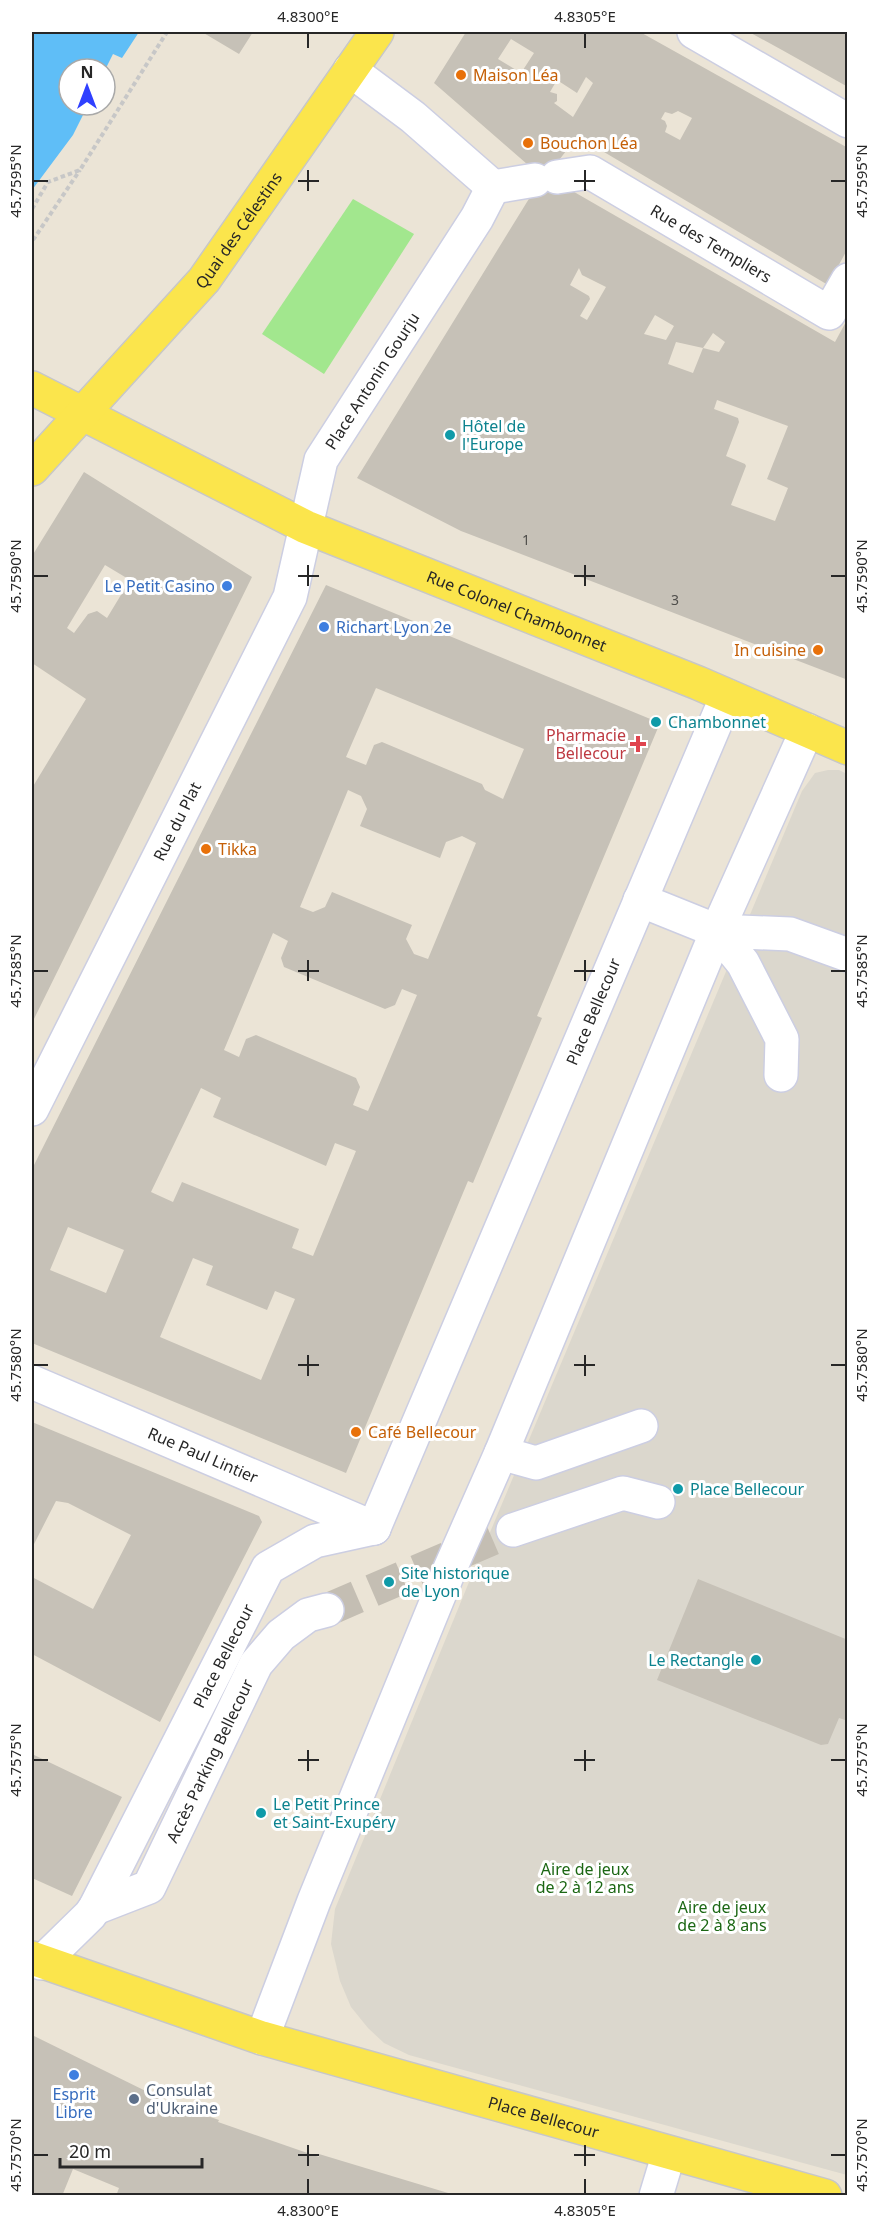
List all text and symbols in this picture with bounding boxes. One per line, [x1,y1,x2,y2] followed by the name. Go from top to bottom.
[277,6,339,26] text: 4.8300°E
[554,6,616,26] text: 4.8305°E
[57,57,117,117] north arrow
[80,61,94,83] text: N
[473,64,558,86] place label: Maison Léa
[454,68,468,82] marker: Maison Léa
[540,132,638,154] place label: Bouchon Léa
[521,136,535,150] marker: Bouchon Léa
[5,144,25,218] text: 45.7595°N
[851,144,871,218] text: 45.7595°N
[190,168,287,294] street label: Quai des Célestins
[647,199,776,288] street label: Rue des Templiers
[320,308,424,454] street label: Place Antonin Gourju
[462,415,526,455] place label: Hôtel de l'Europe
[443,428,457,442] marker: Hôtel de l'Europe
[522,530,530,549] house number: 1
[5,539,25,613] text: 45.7590°N
[851,539,871,613] text: 45.7590°N
[423,565,610,657] street label: Rue Colonel Chambonnet
[104,575,215,597] place label: Le Petit Casino
[220,579,234,593] marker: Le Petit Casino
[671,590,679,609] house number: 3
[336,616,452,638] place label: Richart Lyon 2e
[317,620,331,634] marker: Richart Lyon 2e
[734,639,806,661] place label: In cuisine
[811,643,825,657] marker: In cuisine
[668,711,766,733] place label: Chambonnet
[649,715,663,729] marker: Chambonnet
[546,724,626,764] place label: Pharmacie Bellecour
[631,737,645,751] marker: Pharmacie Bellecour
[148,778,206,865] street label: Rue du Plat
[218,838,257,860] place label: Tikka
[199,842,213,856] marker: Tikka
[5,934,25,1008] text: 45.7585°N
[851,934,871,1008] text: 45.7585°N
[561,954,626,1068] street label: Place Bellecour
[5,1328,25,1402] text: 45.7580°N
[851,1328,871,1402] text: 45.7580°N
[368,1421,477,1443] place label: Café Bellecour
[145,1422,262,1488] street label: Rue Paul Lintier
[349,1425,363,1439] marker: Café Bellecour
[690,1478,805,1500] place label: Place Bellecour
[671,1482,685,1496] marker: Place Bellecour
[401,1562,510,1602] place label: Site historique de Lyon
[382,1575,396,1589] marker: Site historique de Lyon
[188,1600,259,1712] street label: Place Bellecour
[648,1649,744,1671] place label: Le Rectangle
[749,1653,763,1667] marker: Le Rectangle
[161,1675,258,1846] street label: Accès Parking Bellecour
[5,1723,25,1797] text: 45.7575°N
[851,1723,871,1797] text: 45.7575°N
[273,1793,396,1833] place label: Le Petit Prince et Saint-Exupéry
[254,1806,268,1820] marker: Le Petit Prince et Saint-Exupéry
[536,1858,634,1898] park label: Aire de jeux de 2 à 12 ans
[677,1896,767,1936] park label: Aire de jeux de 2 à 8 ans
[67,2068,81,2082] marker: Esprit Libre
[146,2079,218,2119] place label: Consulat d'Ukraine
[53,2083,96,2123] place label: Esprit Libre
[486,2091,602,2143] street label: Place Bellecour
[127,2092,141,2106] marker: Consulat d'Ukraine
[5,2118,25,2192] text: 45.7570°N
[851,2118,871,2192] text: 45.7570°N
[60,2131,202,2169] scale bar
[69,2139,111,2163] text: 20 m
[277,2200,339,2220] text: 4.8300°E
[554,2200,616,2220] text: 4.8305°E

